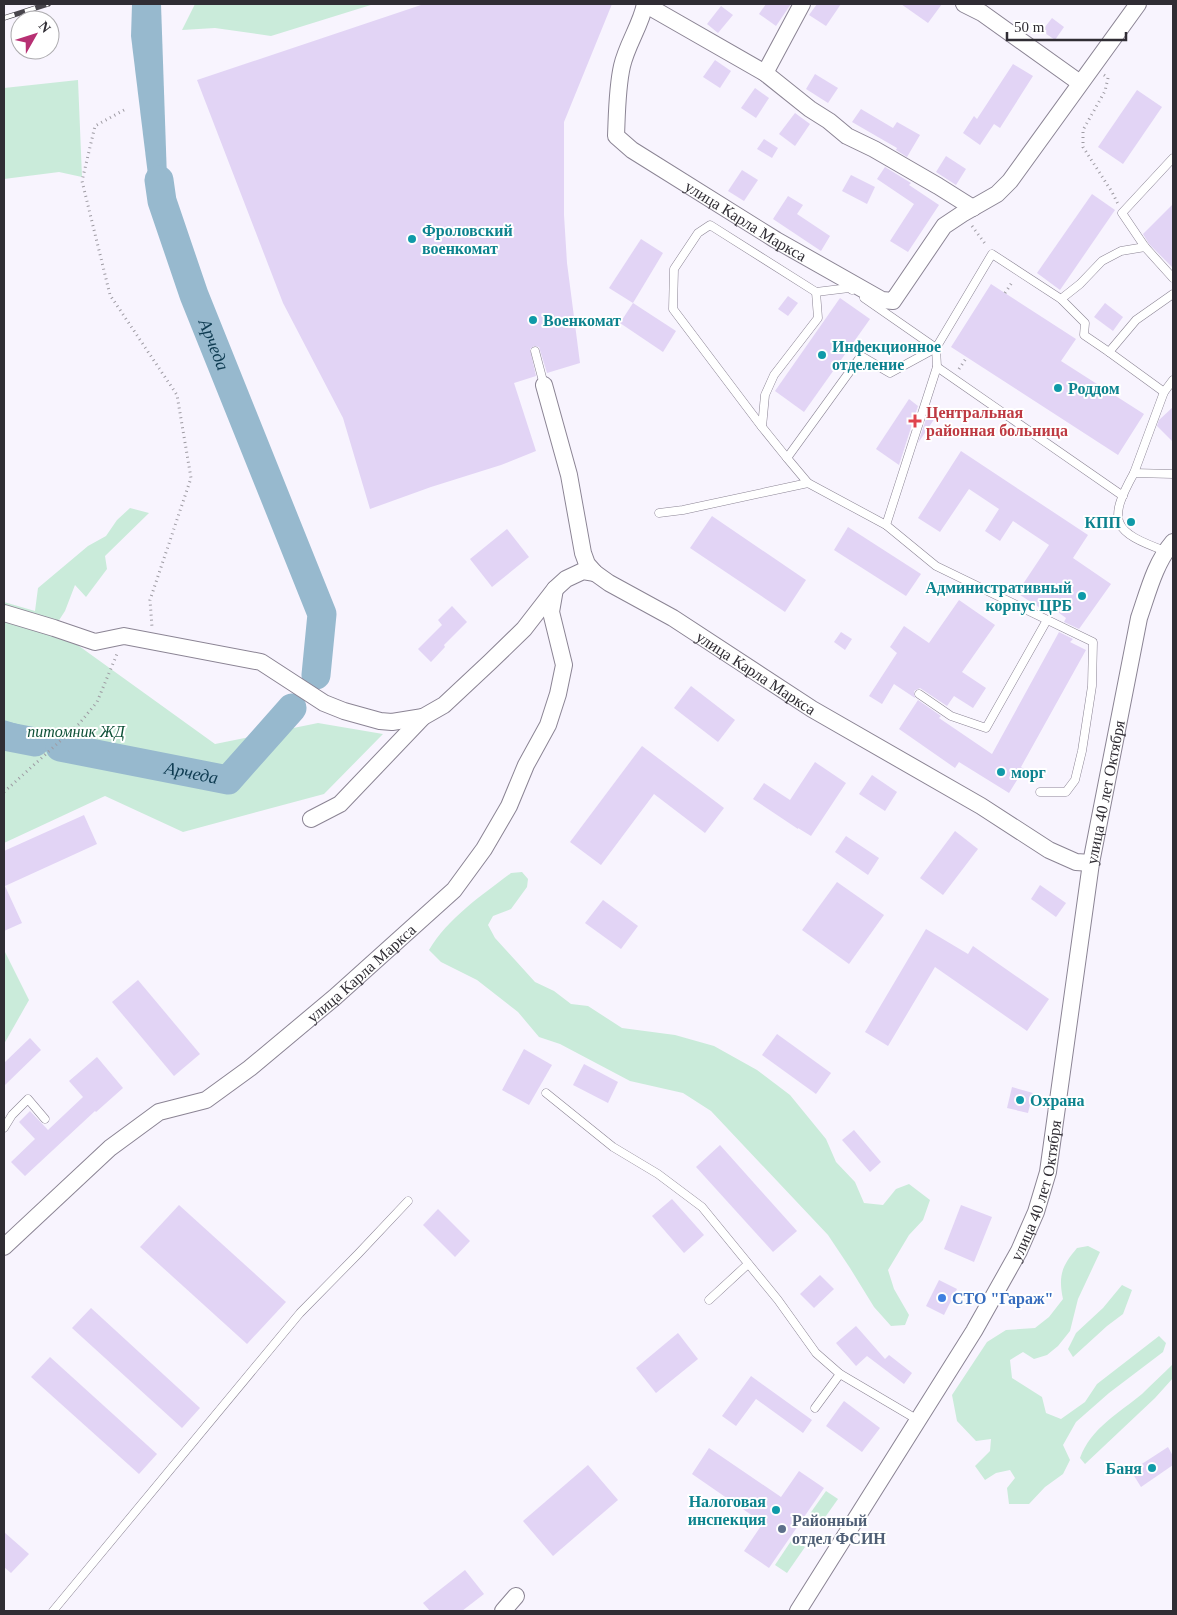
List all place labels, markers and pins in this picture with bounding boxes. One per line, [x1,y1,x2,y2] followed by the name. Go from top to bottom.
[422,222,513,257] place label: Фроловский военкомат
[406,233,418,245] marker: Фроловский военкомат
[543,312,621,329] place label: Военкомат
[527,314,539,326] marker: Военкомат
[832,338,941,373] place label: Инфекционное отделение
[816,349,828,361] marker: Инфекционное отделение
[1068,380,1120,397] place label: Роддом
[1052,382,1064,394] marker: Роддом
[926,404,1068,440] place label: Центральная районная больница
[908,414,922,428] marker: Центральная районная больница
[1085,514,1122,531] place label: КПП
[1125,516,1137,528] marker: КПП
[926,579,1072,615] place label: Административный корпус ЦРБ
[1076,590,1088,602] marker: Административный корпус ЦРБ
[1011,764,1046,782] place label: морг
[995,766,1007,778] marker: морг
[1030,1092,1085,1110] place label: Охрана
[1014,1094,1026,1106] marker: Охрана
[952,1290,1054,1308] place label: СТО "Гараж"
[936,1292,948,1304] marker: СТО "Гараж"
[1106,1460,1142,1477] place label: Баня
[1146,1462,1158,1474] marker: Баня
[688,1493,766,1528] place label: Налоговая инспекция
[770,1504,782,1516] marker: Налоговая инспекция
[792,1512,886,1547] place label: Районный отдел ФСИН
[776,1523,788,1535] marker: Районный отдел ФСИН

